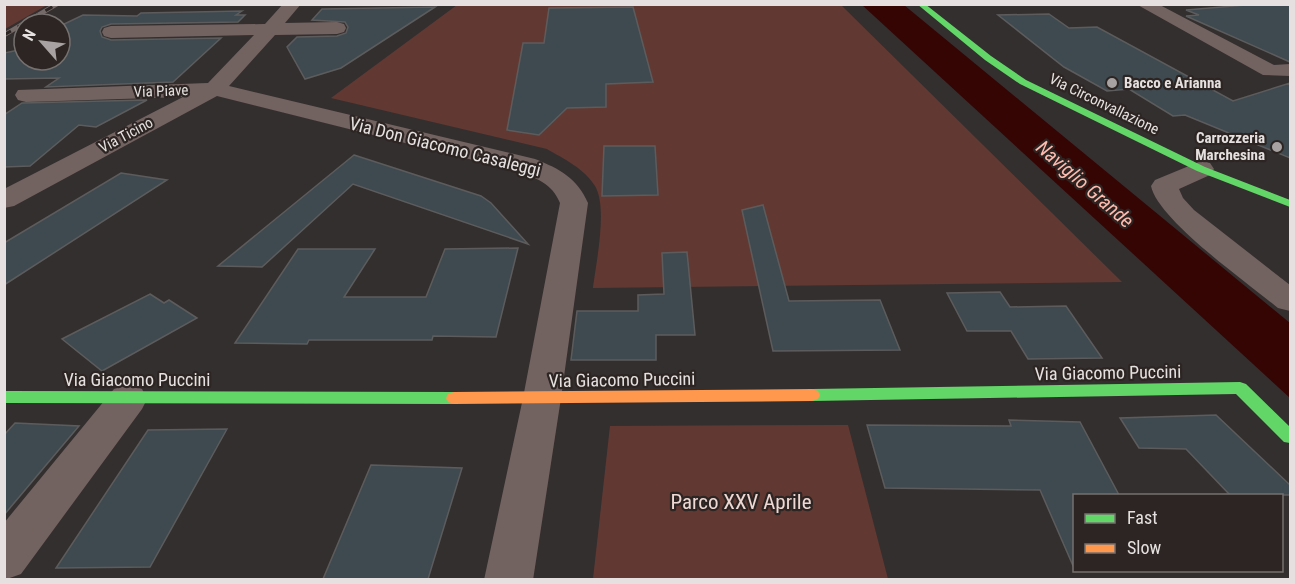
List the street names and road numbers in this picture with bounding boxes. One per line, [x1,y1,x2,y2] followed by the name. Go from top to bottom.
[1046,70,1162,138] street label: Via Circonvallazione
[133,81,189,101] street label: Via Piave
[96,113,156,157] street label: Via Ticino
[347,113,543,180] street label: Via Don Giacomo Casaleggi
[1034,361,1182,384] street label: Via Giacomo Puccini
[548,368,696,391] street label: Via Giacomo Puccini
[64,369,210,390] street label: Via Giacomo Puccini

